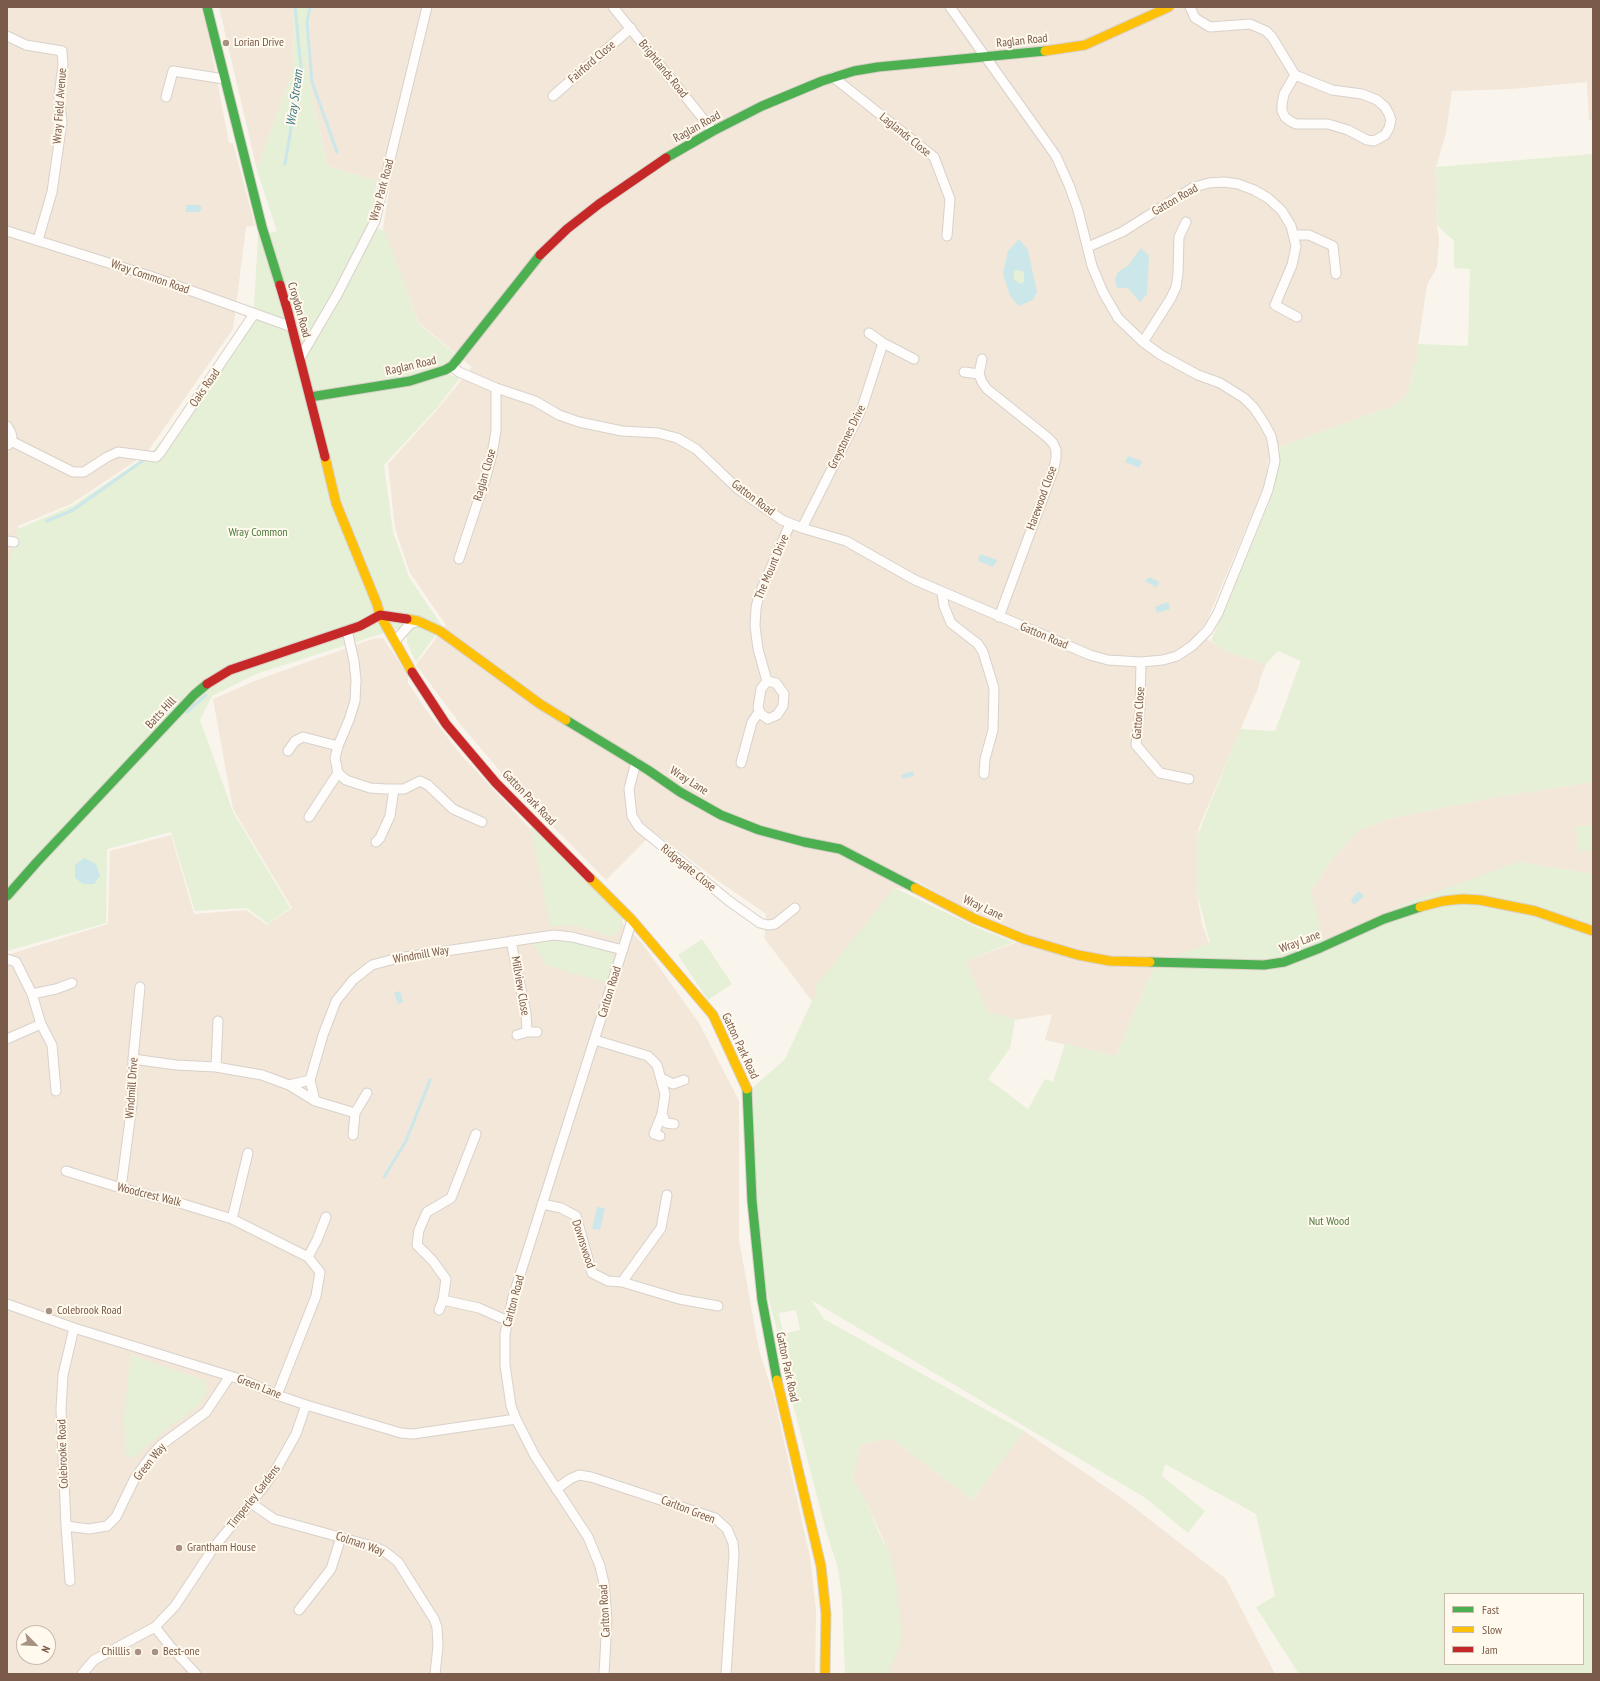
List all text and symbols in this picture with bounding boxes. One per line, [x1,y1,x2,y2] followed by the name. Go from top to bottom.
[996,31,1048,51] street label: Raglan Road
[234,36,284,50] place label: Lorian Drive
[635,37,691,101] street label: Brightlands Road
[221,38,231,48] marker: Lorian Drive
[566,38,618,86] street label: Fairford Close
[50,67,70,145] street label: Wray Field Avenue
[283,69,307,127] water label: Wray Stream
[671,108,723,146] street label: Raglan Road
[876,110,934,160] street label: Laglands Close
[367,157,397,223] street label: Wray Park Road
[1149,181,1201,219] street label: Gatton Road
[109,257,191,297] street label: Wray Common Road
[284,281,314,339] street label: Croydon Road
[384,353,438,379] street label: Raglan Road
[187,366,223,410] street label: Oaks Road
[825,403,869,471] street label: Greystones Drive
[471,447,499,503] street label: Raglan Close
[1024,464,1060,532] street label: Harewood Close
[728,477,778,519] street label: Gatton Road
[228,526,288,540] park label: Wray Common
[752,532,792,602] street label: The Mount Drive
[1018,619,1070,653] street label: Gatton Road
[1130,686,1148,740] street label: Gatton Close
[143,694,179,732] street label: Batts Hill
[667,764,711,798] street label: Wray Lane
[499,767,559,829] street label: Gatton Park Road
[658,841,718,895] street label: Ridgegate Close
[961,892,1005,924] street label: Wray Lane
[1278,928,1322,956] street label: Wray Lane
[392,943,450,967] street label: Windmill Way
[508,955,532,1017] street label: Millview Close
[595,965,625,1019] street label: Carlton Road
[718,1011,762,1081] street label: Gatton Park Road
[123,1057,141,1119] street label: Windmill Drive
[115,1180,183,1210] street label: Woodcrest Walk
[1309,1215,1349,1229] park label: Nut Wood
[568,1218,598,1270] street label: Downswood
[500,1274,528,1328] street label: Carlton Road
[57,1304,122,1318] place label: Colebrook Road
[44,1306,54,1316] marker: Colebrook Road
[773,1331,801,1403] street label: Gatton Park Road
[235,1372,283,1402] street label: Green Lane
[55,1419,71,1489] street label: Colebrooke Road
[131,1440,169,1484] street label: Green Way
[225,1462,283,1532] street label: Timperley Gardens
[659,1493,717,1527] street label: Carlton Green
[334,1529,386,1559] street label: Colman Way
[187,1541,256,1555] place label: Grantham House
[174,1543,184,1553] marker: Grantham House
[596,1584,614,1638] street label: Carlton Road
[1444,1593,1584,1665] legend
[1482,1602,1499,1617] text: Fast
[1482,1622,1502,1637] text: Slow
[16,1625,56,1665] north arrow
[1482,1642,1498,1657] text: Jam
[38,1644,54,1655] text: N
[102,1645,130,1659] place label: Chilllis
[163,1645,200,1659] place label: Best-one
[133,1647,143,1657] marker: Chilllis
[150,1647,160,1657] marker: Best-one

